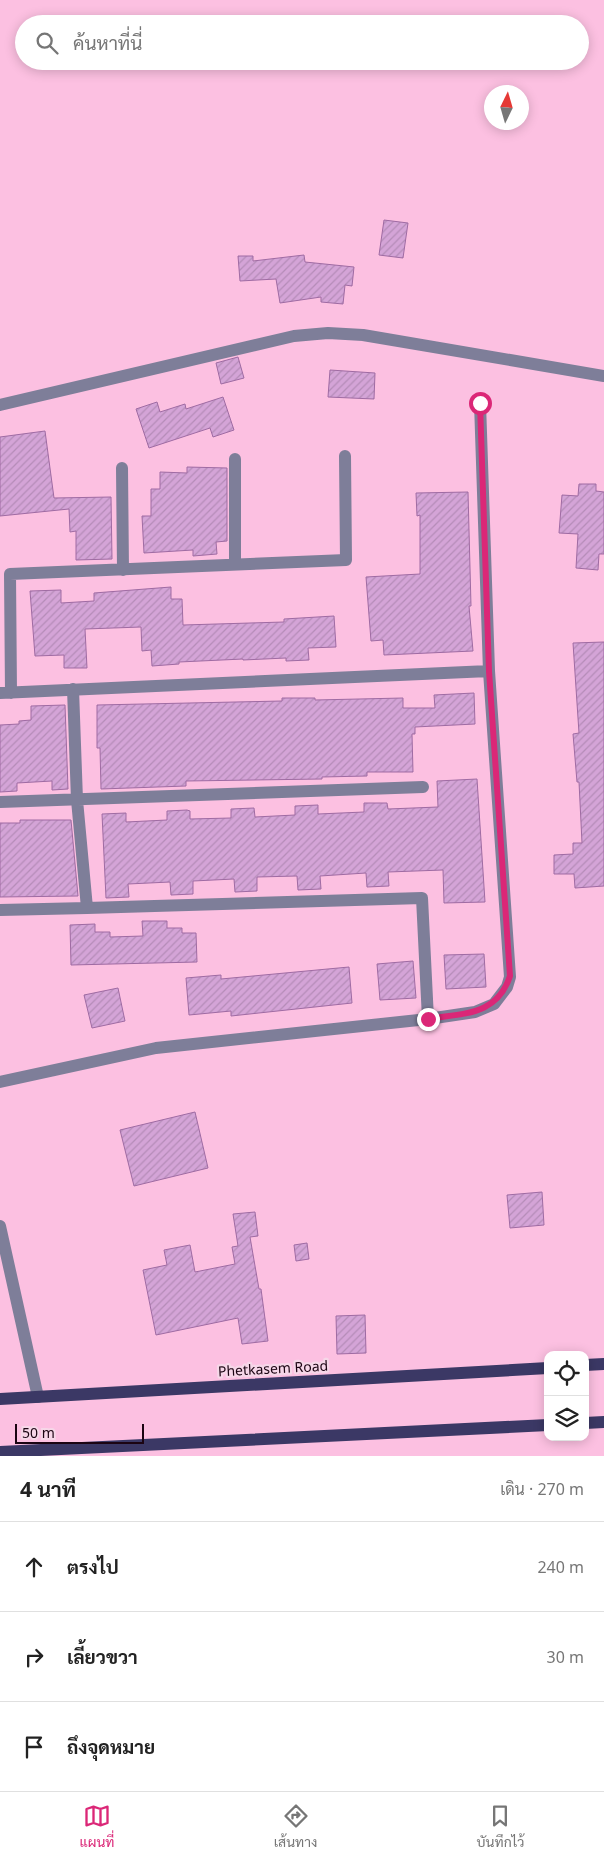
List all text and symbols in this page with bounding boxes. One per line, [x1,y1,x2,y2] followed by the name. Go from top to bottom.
[15,15,589,70] search box
[33,29,61,57] icon: search
[73,30,142,56] text: ค้นหาที่นี่
[484,85,529,130] north arrow
[469,392,492,415] route start
[417,1008,440,1031] route end
[544,1351,589,1441] map controls
[544,1351,589,1396] button: locate
[217,1356,329,1380] street label: Phetkasem Road
[544,1396,589,1441] button: layers
[15,1421,144,1444] scale bar
[22,1423,55,1442] text: 50 m
[20,1475,76,1503] text: 4 นาที
[500,1478,584,1500] text: เดิน · 270 m
[20,1553,48,1581] icon: ahead
[67,1554,119,1580] text: ตรงไป
[537,1556,584,1578] text: 240 m
[20,1643,48,1671] icon: right
[67,1644,138,1670] text: เลี้ยวขวา
[547,1646,584,1668] text: 30 m
[20,1733,48,1761] icon: arrive
[67,1734,155,1760] text: ถึงจุดหมาย
[80,1802,115,1851] tab: แผนที่
[274,1802,317,1851] tab: เส้นทาง
[477,1802,524,1851] tab: บันทึกไว้

